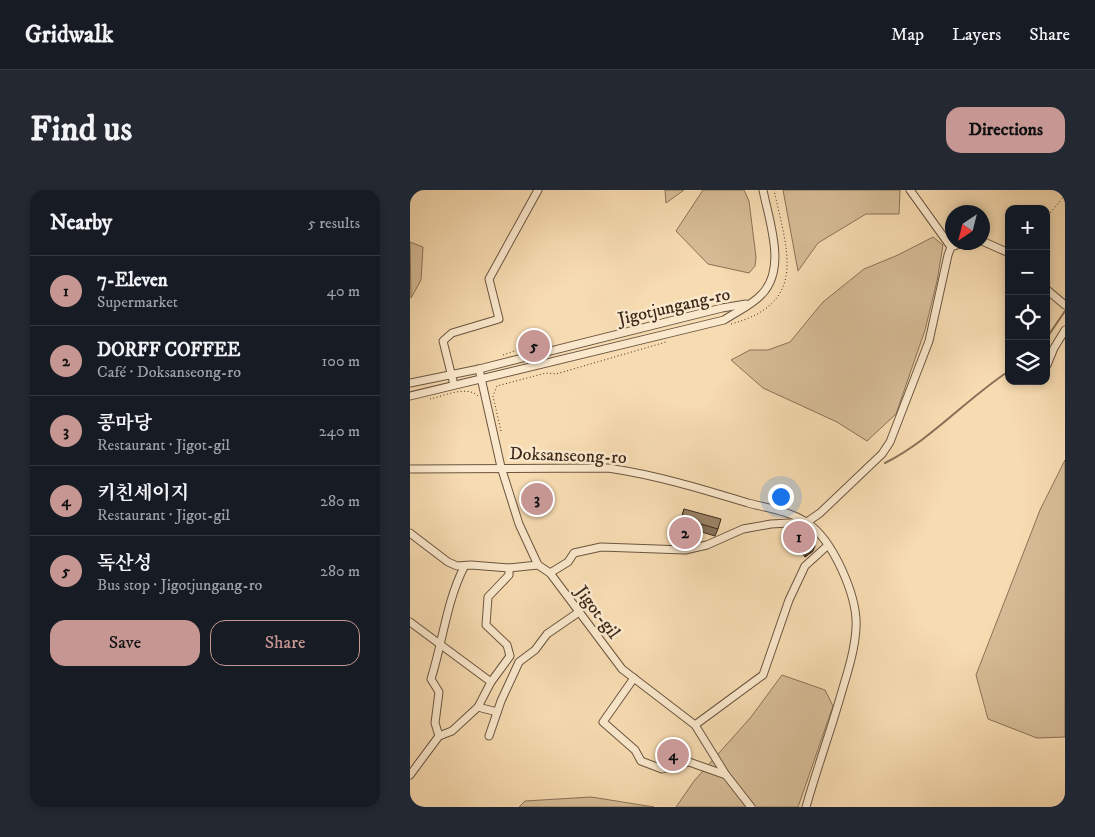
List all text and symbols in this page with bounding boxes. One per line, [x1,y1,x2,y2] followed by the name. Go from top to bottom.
[25,20,113,50] text: Gridwalk
[891,24,924,46] text: Map
[952,24,1001,46] text: Layers
[1029,24,1070,46] text: Share
[946,107,1065,153] button: Directions
[30,108,132,152] text: Find us
[945,205,990,250] north arrow
[1005,205,1050,385] map controls
[1005,205,1050,250] button: +
[50,210,112,236] text: Nearby
[308,213,360,233] text: 5 results
[1005,250,1050,295] button: −
[97,269,168,292] text: 7-Eleven
[63,281,69,301] text: 1
[327,281,360,301] text: 40 m
[614,283,733,331] street label: Jigotjungang-ro
[97,292,178,312] text: Supermarket
[1005,295,1050,340] button: locate
[518,327,550,365] pin: 5
[97,339,241,362] text: DORFF COFFEE
[1005,340,1050,385] button: layers
[62,351,70,371] text: 2
[322,351,360,371] text: 100 m
[97,362,241,382] text: Café · Doksanseong-ro
[97,412,152,435] text: 콩마당
[63,421,69,441] text: 3
[319,421,360,441] text: 240 m
[97,435,230,455] text: Restaurant · Jigot-gil
[509,443,627,469] street label: Doksanseong-ro
[521,480,553,518] pin: 3
[97,482,189,505] text: 키친세이지
[768,484,794,510] your location
[61,491,71,511] text: 4
[320,491,360,511] text: 280 m
[97,505,230,525] text: Restaurant · Jigot-gil
[669,514,701,552] pin: 2
[783,518,815,556] pin: 1
[97,552,152,575] text: 독산성
[62,561,70,581] text: 5
[320,561,360,581] text: 280 m
[97,575,262,595] text: Bus stop · Jigotjungang-ro
[569,580,625,644] street label: Jigot-gil
[50,620,200,666] button: Save
[210,620,360,666] button: Share
[657,736,689,774] pin: 4

